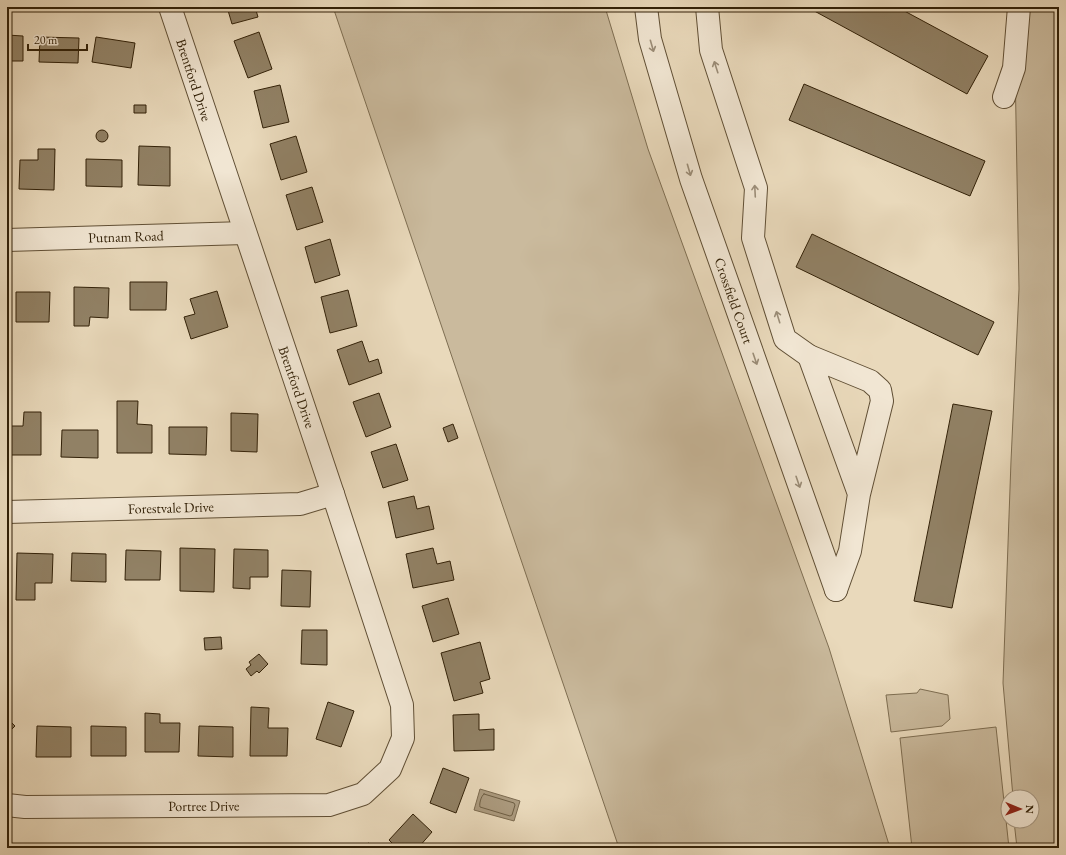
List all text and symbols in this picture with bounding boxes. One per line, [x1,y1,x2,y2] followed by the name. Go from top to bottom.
[28,26,87,52] scale bar
[34,32,58,48] text: 20 m
[172,36,216,124] street label: Brentford Drive
[649,39,656,52] one-way arrow
[712,61,719,74] one-way arrow
[686,163,693,176] one-way arrow
[751,185,758,198] one-way arrow
[88,226,165,247] street label: Putnam Road
[710,255,758,347] street label: Crossfield Court
[774,311,781,324] one-way arrow
[275,344,320,431] street label: Brentford Drive
[751,353,759,365] one-way arrow
[794,475,802,487] one-way arrow
[128,497,215,518] street label: Forestvale Drive
[1000,789,1040,829] north arrow
[168,797,240,815] street label: Portree Drive
[1023,805,1037,814] text: N

